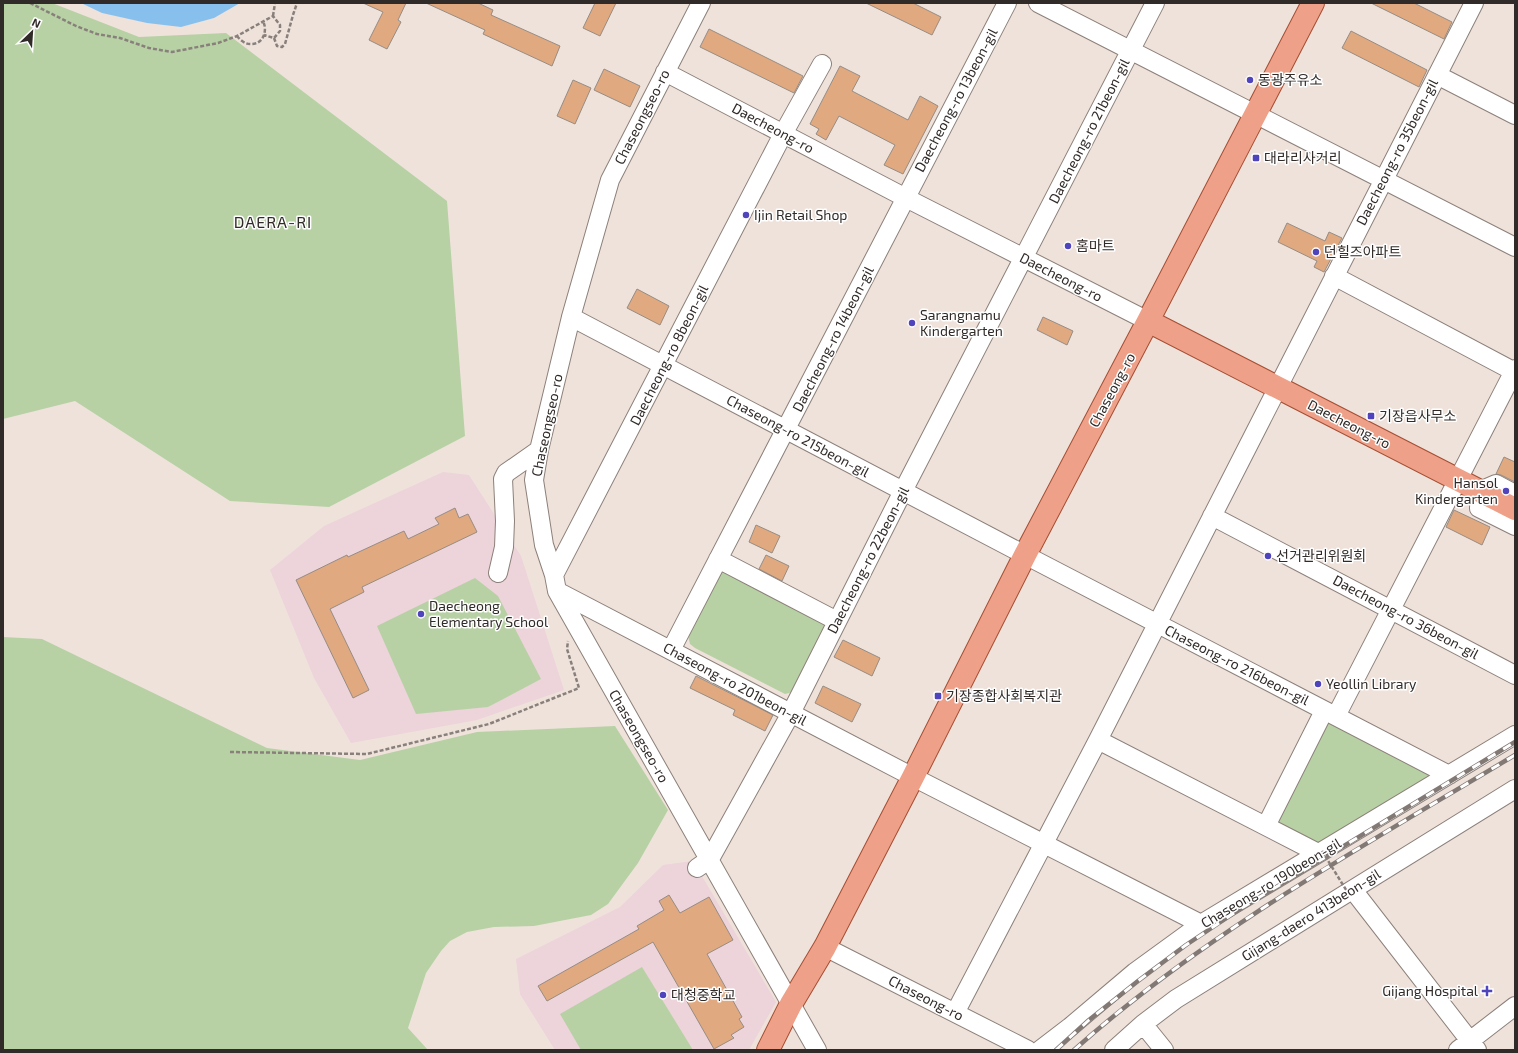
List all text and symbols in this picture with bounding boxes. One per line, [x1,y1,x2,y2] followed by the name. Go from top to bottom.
[12,12,52,52] north arrow
[30,15,43,30] text: N
[910,24,1001,175] street label: Daecheong-ro 13beon-gil
[1045,55,1133,206] street label: Daecheong-ro 21beon-gil
[610,66,673,167] street label: Chaseongseo-ro
[1258,71,1323,88] place label: 동광주유소
[1245,75,1255,85] marker: 동광주유소
[1352,75,1441,228] street label: Daecheong-ro 35beon-gil
[729,99,817,156] street label: Daecheong-ro
[1264,149,1341,166] place label: 대라리사거리
[1251,153,1261,163] marker: 대라리사거리
[754,206,847,223] place label: Ijin Retail Shop
[741,210,751,220] marker: Ijin Retail Shop
[234,212,312,231] district label: DAERA-RI
[1076,237,1115,254] place label: 홈마트
[1063,241,1073,251] marker: 홈마트
[1324,243,1401,260] place label: 던힐즈아파트
[1311,247,1321,257] marker: 던힐즈아파트
[1017,248,1105,305] street label: Daecheong-ro
[788,262,877,414] street label: Daecheong-ro 14beon-gil
[626,281,712,428] street label: Daecheong-ro 8beon-gil
[920,306,1003,339] place label: Sarangnamu Kindergarten
[907,318,917,328] marker: Sarangnamu Kindergarten
[1085,350,1138,430] street label: Chaseong-ro
[527,372,566,478] street label: Chaseongseo-ro
[724,391,873,481] street label: Chaseong-ro 215beon-gil
[1305,395,1393,452] street label: Daecheong-ro
[1379,407,1456,424] place label: 기장읍사무소
[1366,411,1376,421] marker: 기장읍사무소
[1415,474,1499,507] place label: Hansol Kindergarten
[823,483,912,636] street label: Daecheong-ro 22beon-gil
[1501,486,1511,496] marker: Hansol Kindergarten
[1276,547,1366,564] place label: 선거관리위원회
[1263,551,1273,561] marker: 선거관리위원회
[1330,571,1483,663] street label: Daecheong-ro 36beon-gil
[429,597,549,630] place label: Daecheong Elementary School
[416,609,426,619] marker: Daecheong Elementary School
[1162,621,1313,709] street label: Chaseong-ro 216beon-gil
[660,638,811,729] street label: Chaseong-ro 201beon-gil
[1326,675,1417,692] place label: Yeollin Library
[1313,679,1323,689] marker: Yeollin Library
[606,686,673,785] street label: Chaseongseo-ro
[946,687,1062,704] place label: 기장종합사회복지관
[933,691,943,701] marker: 기장종합사회복지관
[1198,834,1345,931] street label: Chaseong-ro 190beon-gil
[1238,864,1384,964] street label: Gijang-daero 413beon-gil
[886,971,967,1024] street label: Chaseong-ro
[1382,982,1479,999] place label: Gijang Hospital
[1481,985,1493,997] marker: Gijang Hospital
[671,986,736,1003] place label: 대청중학교
[658,990,668,1000] marker: 대청중학교

